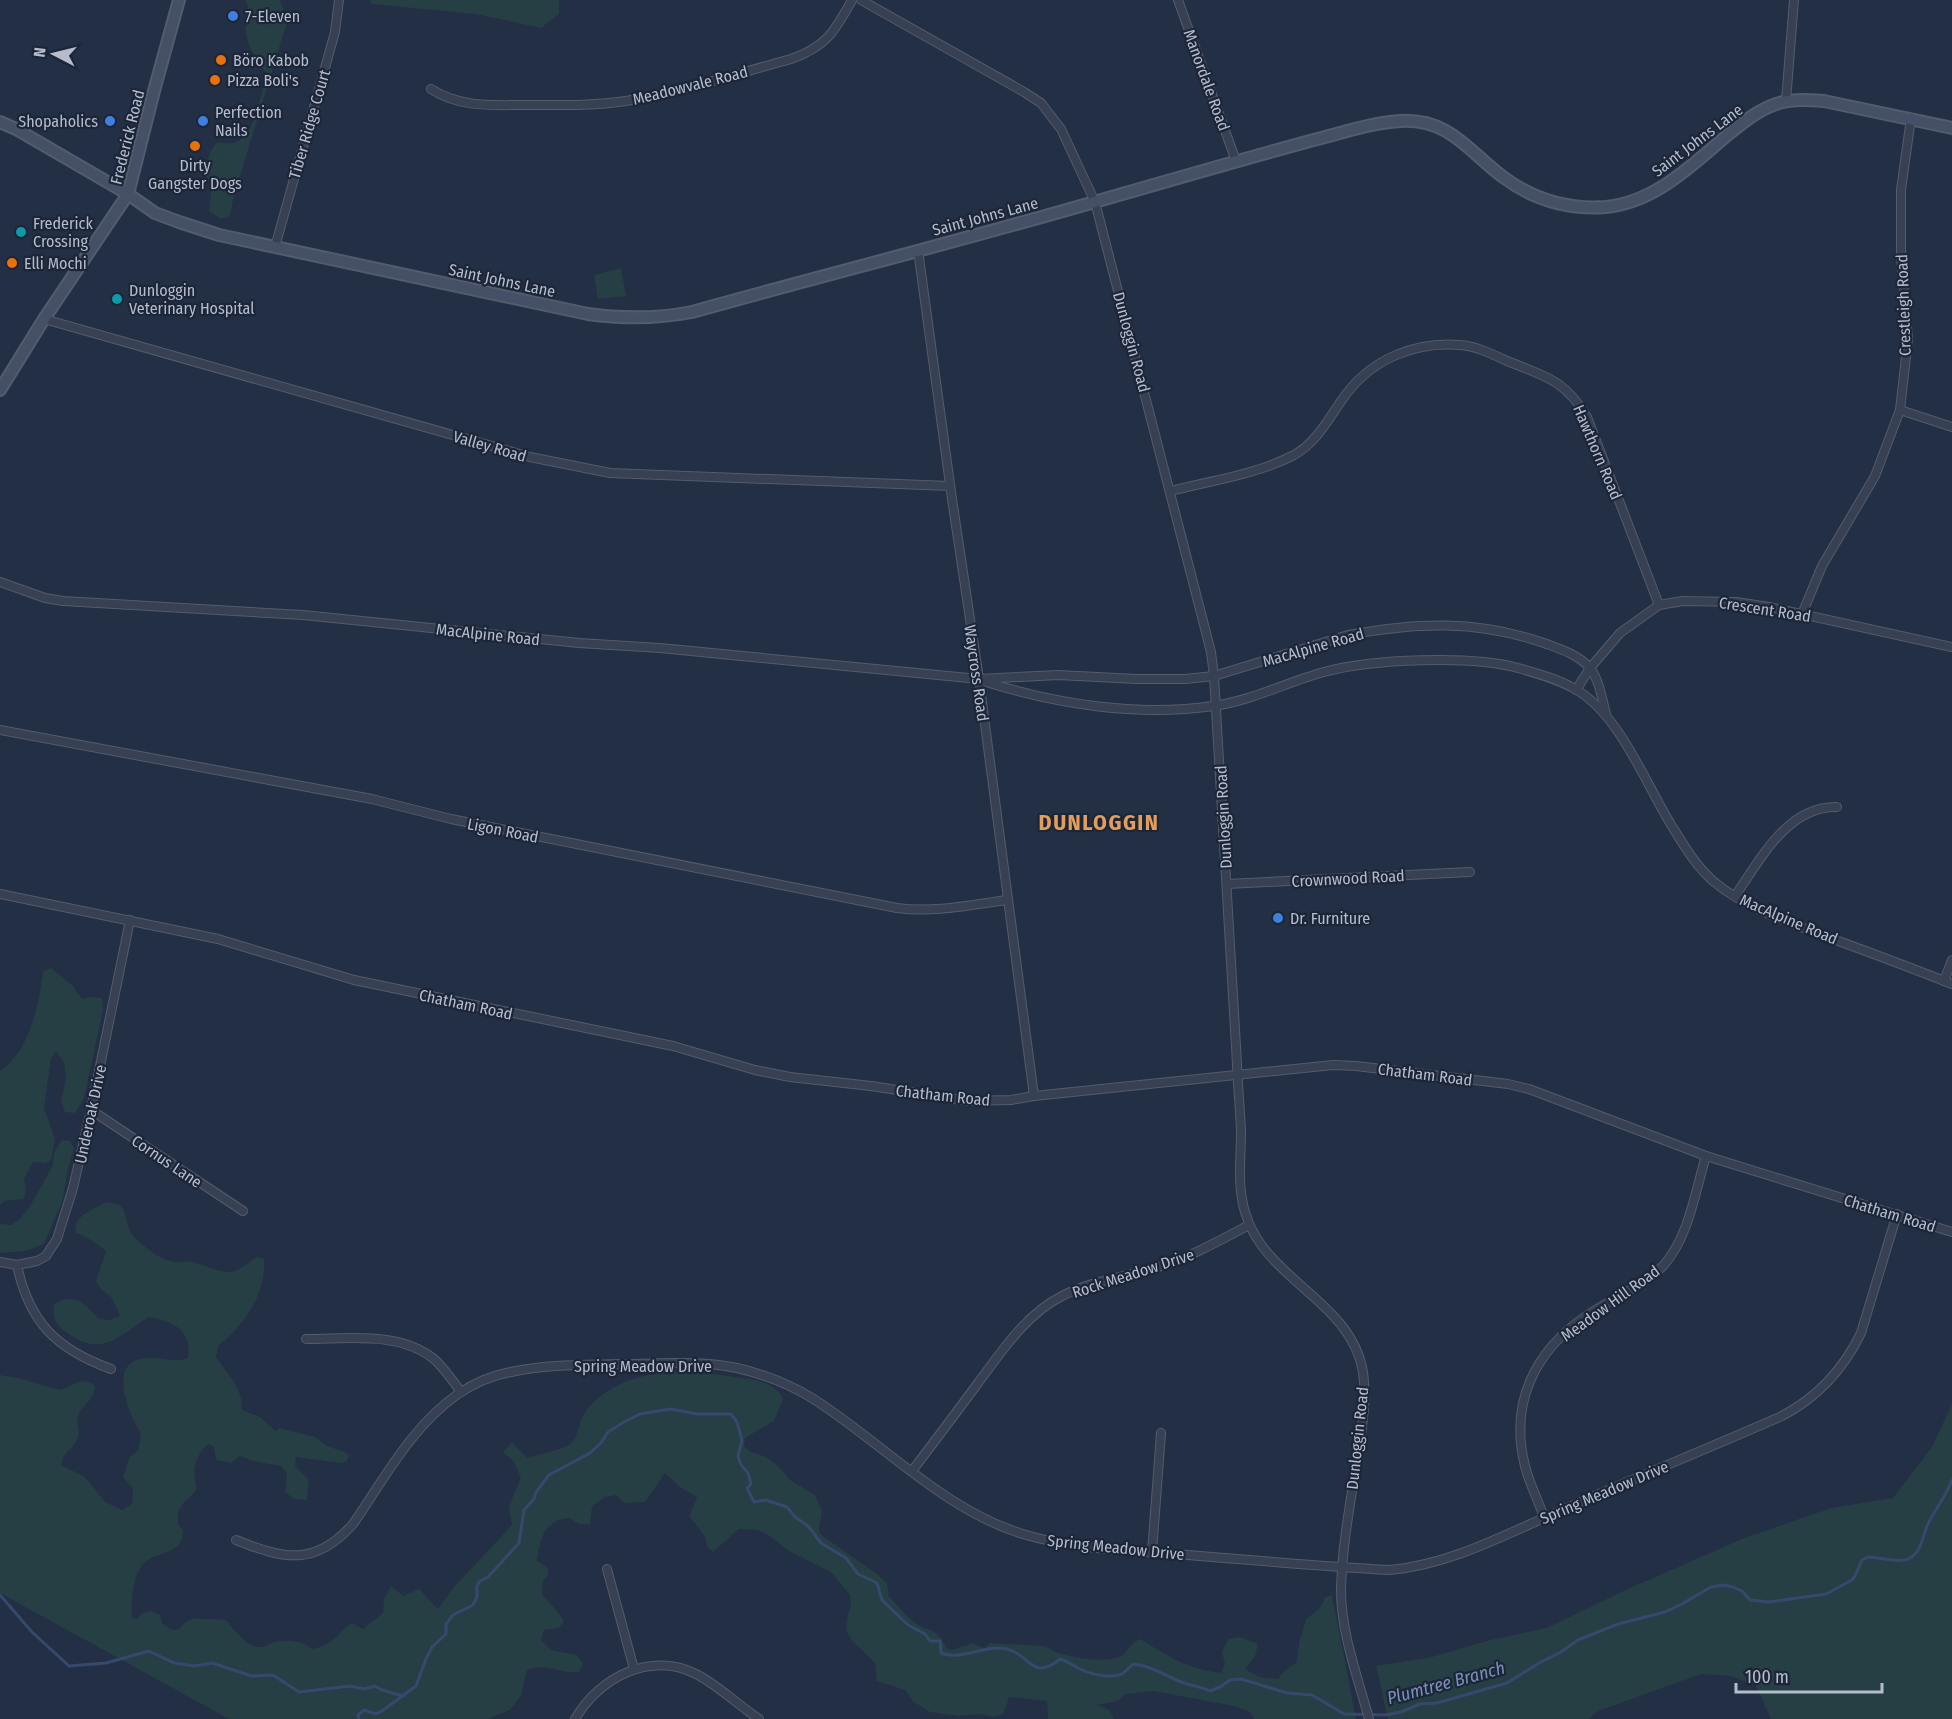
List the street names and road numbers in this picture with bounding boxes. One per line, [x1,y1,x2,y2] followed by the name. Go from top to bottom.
[1179,27,1234,133] street label: Manordale Road
[631,62,750,109] street label: Meadowvale Road
[285,67,334,181] street label: Tiber Ridge Court
[107,88,148,186] street label: Frederick Road
[1648,100,1746,181] street label: Saint Johns Lane
[930,193,1040,240] street label: Saint Johns Lane
[1892,254,1915,356] street label: Crestleigh Road
[447,260,557,301] street label: Saint Johns Lane
[1109,290,1154,394] street label: Dunloggin Road
[1569,402,1626,502] street label: Hawthorn Road
[451,427,529,466] street label: Valley Road
[1718,593,1812,626] street label: Crescent Road
[435,620,541,649] street label: MacAlpine Road
[960,624,993,722] street label: Waycross Road
[1260,624,1366,671] street label: MacAlpine Road
[1211,765,1236,869] street label: Dunloggin Road
[466,814,540,847] street label: Ligon Road
[1291,866,1405,891] street label: Crownwood Road
[1737,890,1841,949] street label: MacAlpine Road
[417,985,514,1024] street label: Chatham Road
[1377,1059,1473,1090] street label: Chatham Road
[71,1063,110,1165] street label: Underoak Drive
[895,1081,991,1110] street label: Chatham Road
[128,1131,205,1192] street label: Cornus Lane
[1842,1191,1938,1236] street label: Chatham Road
[1070,1245,1197,1302] street label: Rock Meadow Drive
[1557,1261,1663,1346] street label: Meadow Hill Road
[574,1357,712,1376] street label: Spring Meadow Drive
[1343,1386,1372,1490] street label: Dunloggin Road
[1537,1457,1671,1528] street label: Spring Meadow Drive
[1046,1531,1186,1564] street label: Spring Meadow Drive

